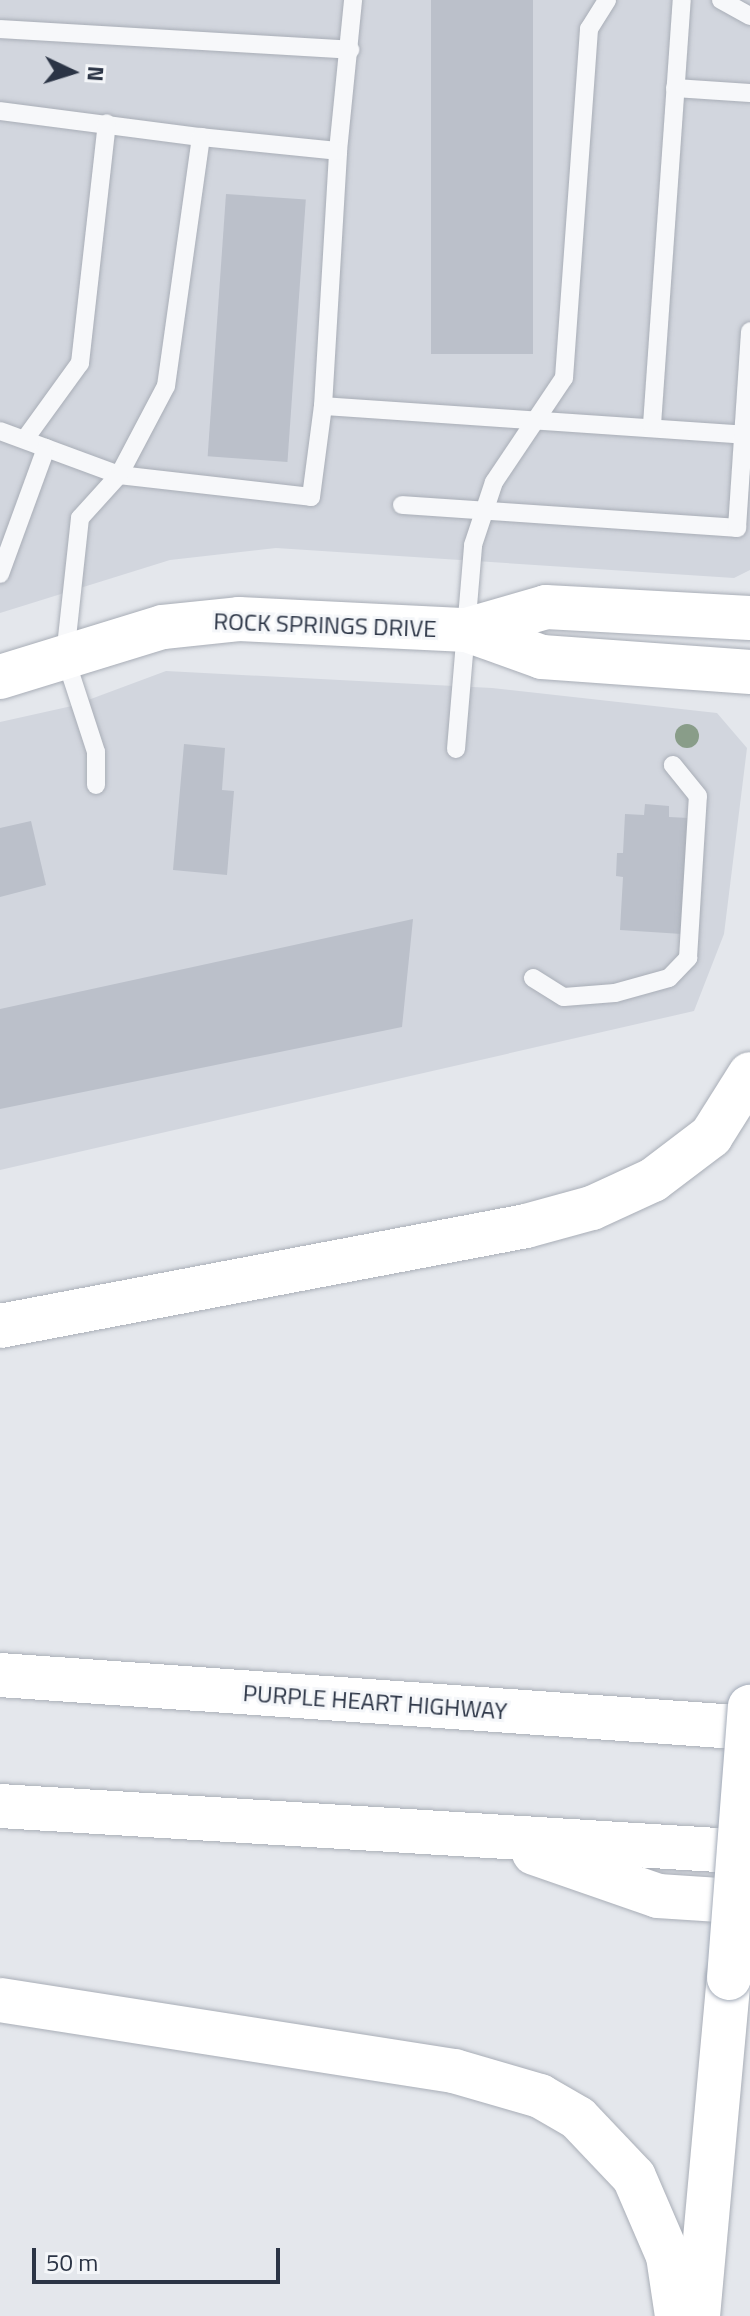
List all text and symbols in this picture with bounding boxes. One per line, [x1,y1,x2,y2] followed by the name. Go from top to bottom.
[32,32,112,112] north arrow
[78,65,113,82] text: N
[213,607,437,643] street label: ROCK SPRINGS DRIVE
[242,1678,508,1726] street label: PURPLE HEART HIGHWAY
[36,2232,284,2282] scale bar
[46,2244,98,2280] text: 50 m

